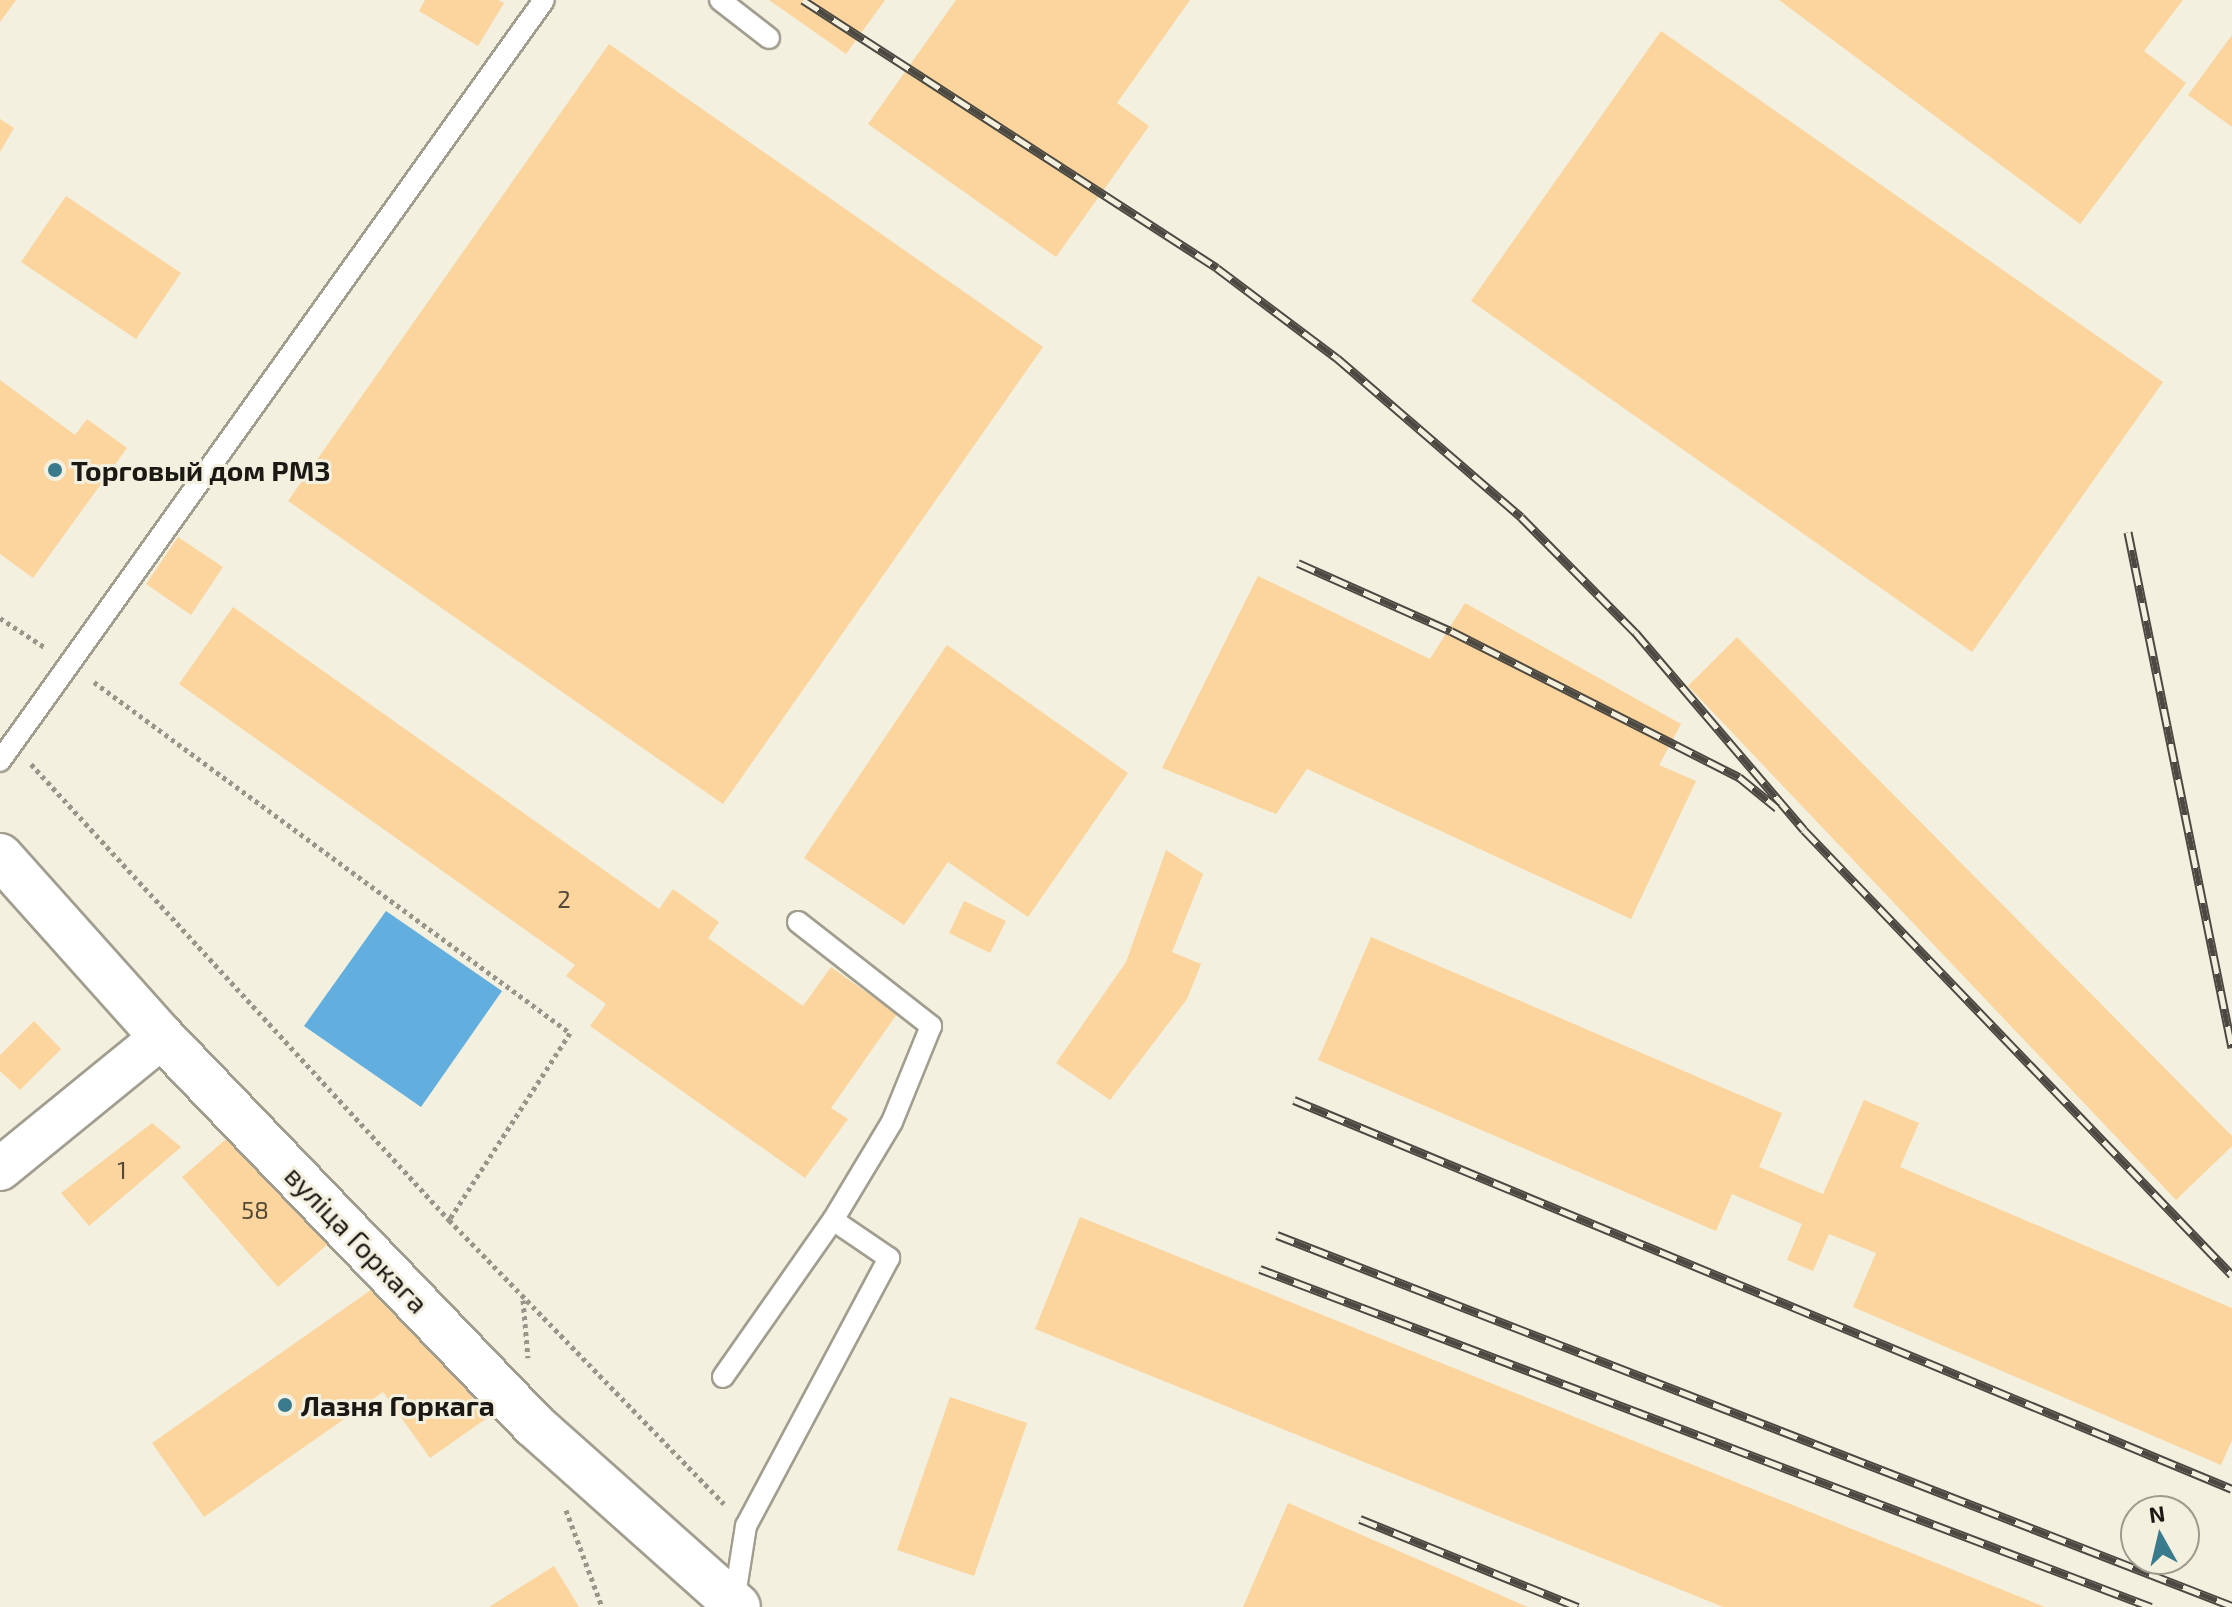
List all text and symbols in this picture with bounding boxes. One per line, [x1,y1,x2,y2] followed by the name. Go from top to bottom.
[71,453,330,487] place label: Торговый дом РМЗ
[46,461,64,479] marker: Торговый дом РМЗ
[557,885,571,913] house number: 2
[117,1156,127,1184] house number: 1
[278,1158,436,1320] street label: вуліца Горкага
[241,1196,269,1224] house number: 58
[301,1388,495,1422] place label: Лазня Горкага
[276,1396,294,1414] marker: Лазня Горкага
[2120,1495,2200,1575] north arrow
[2147,1499,2167,1527] text: N

